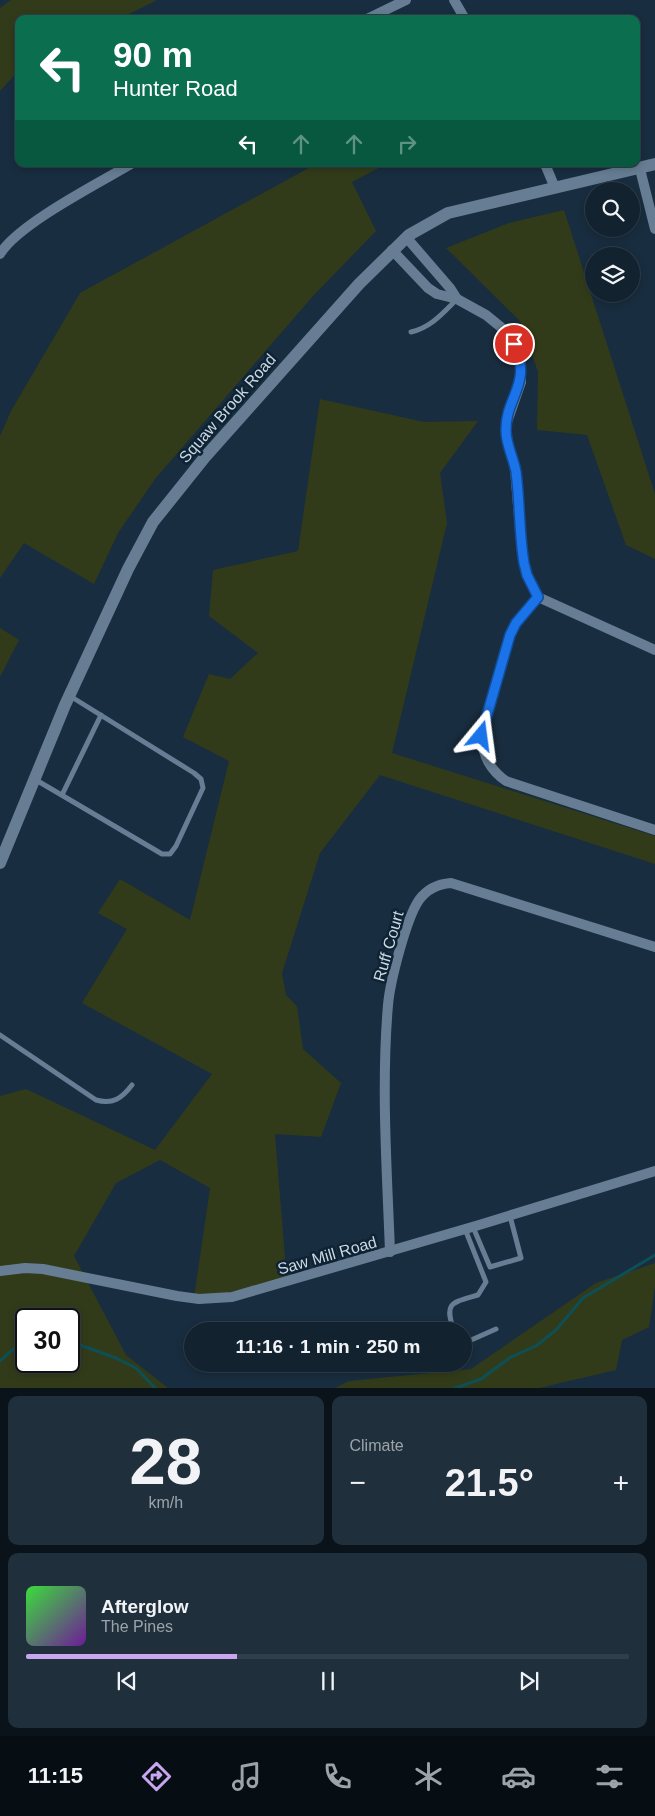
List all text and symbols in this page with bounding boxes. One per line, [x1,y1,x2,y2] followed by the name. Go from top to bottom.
[30,35,95,100] icon: left
[113,35,193,74] text: 90 m
[113,76,238,101] text: Hunter Road
[234,130,262,158] icon: left
[287,130,315,158] icon: ahead
[340,130,368,158] icon: ahead
[393,130,421,158] icon: right
[585,182,640,302] map controls
[585,182,640,237] button: search
[585,247,640,302] button: layers
[493,323,535,365] pin
[500,330,528,358] icon: arrive
[176,351,279,466] street label: Squaw Brook Road
[454,709,506,761] position arrow
[370,908,407,983] street label: Ruff Court
[276,1233,379,1278] street label: Saw Mill Road
[15,1308,80,1373] speed limit sign: 30
[236,1336,420,1357] text: 11:16 · 1 min · 250 m
[130,1425,202,1498] text: 28
[350,1437,404,1454] text: Climate
[445,1462,534,1504] text: 21.5°
[350,1467,366,1498] text: −
[613,1467,629,1498] text: +
[148,1494,183,1511] text: km/h
[101,1596,189,1617] text: Afterglow
[101,1618,173,1635] text: The Pines
[113,1667,141,1695] icon: previous
[314,1667,342,1695] icon: pause
[515,1667,543,1695] icon: next
[139,1759,174,1794] icon: directions
[229,1759,264,1794] icon: music
[320,1759,355,1794] icon: phone
[411,1759,446,1794] icon: climate
[501,1759,536,1794] icon: car
[592,1759,627,1794] icon: filters
[28,1763,83,1788] text: 11:15

